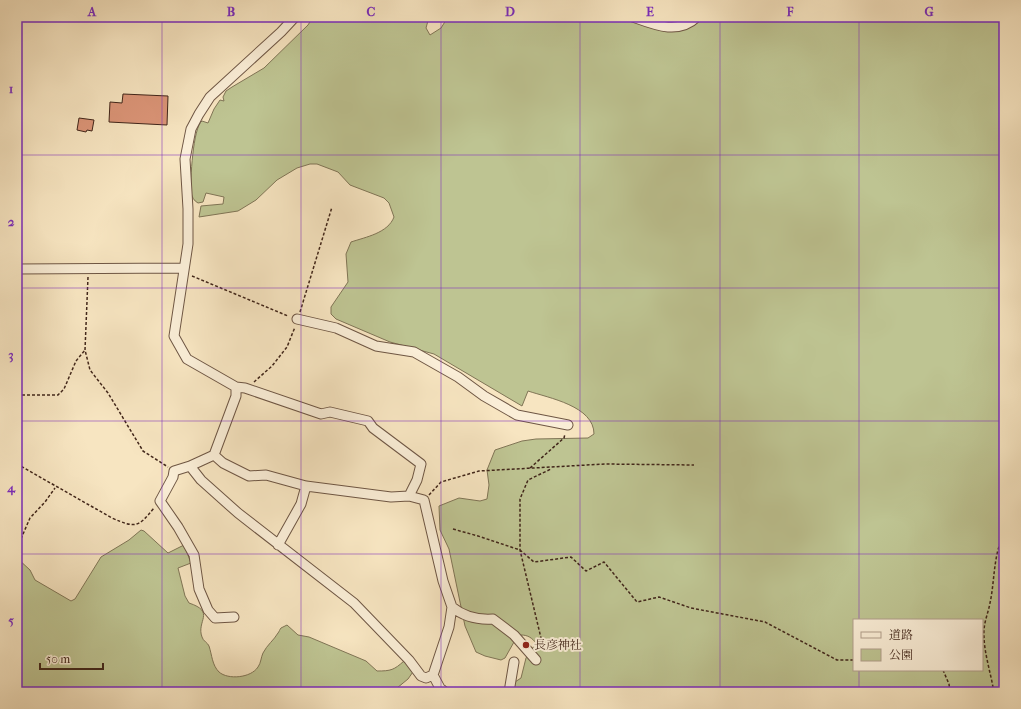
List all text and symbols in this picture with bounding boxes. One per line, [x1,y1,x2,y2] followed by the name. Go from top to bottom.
[87,4,97,19] text: A
[227,4,236,19] text: B
[367,4,376,19] text: C
[505,4,515,19] text: D
[646,4,654,19] text: E
[786,4,794,19] text: F
[924,4,934,19] text: G
[9,81,14,96] text: 1
[8,214,15,229] text: 2
[8,347,14,363] text: 3
[6,480,16,496] text: 4
[8,613,14,628] text: 5
[853,619,983,671] legend
[889,628,913,642] text: 道路
[534,638,582,652] place label: 長彦神社
[521,640,531,650] marker: 長彦神社
[40,645,103,671] scale bar
[889,648,913,662] text: 公園
[46,652,70,666] text: 50 m

